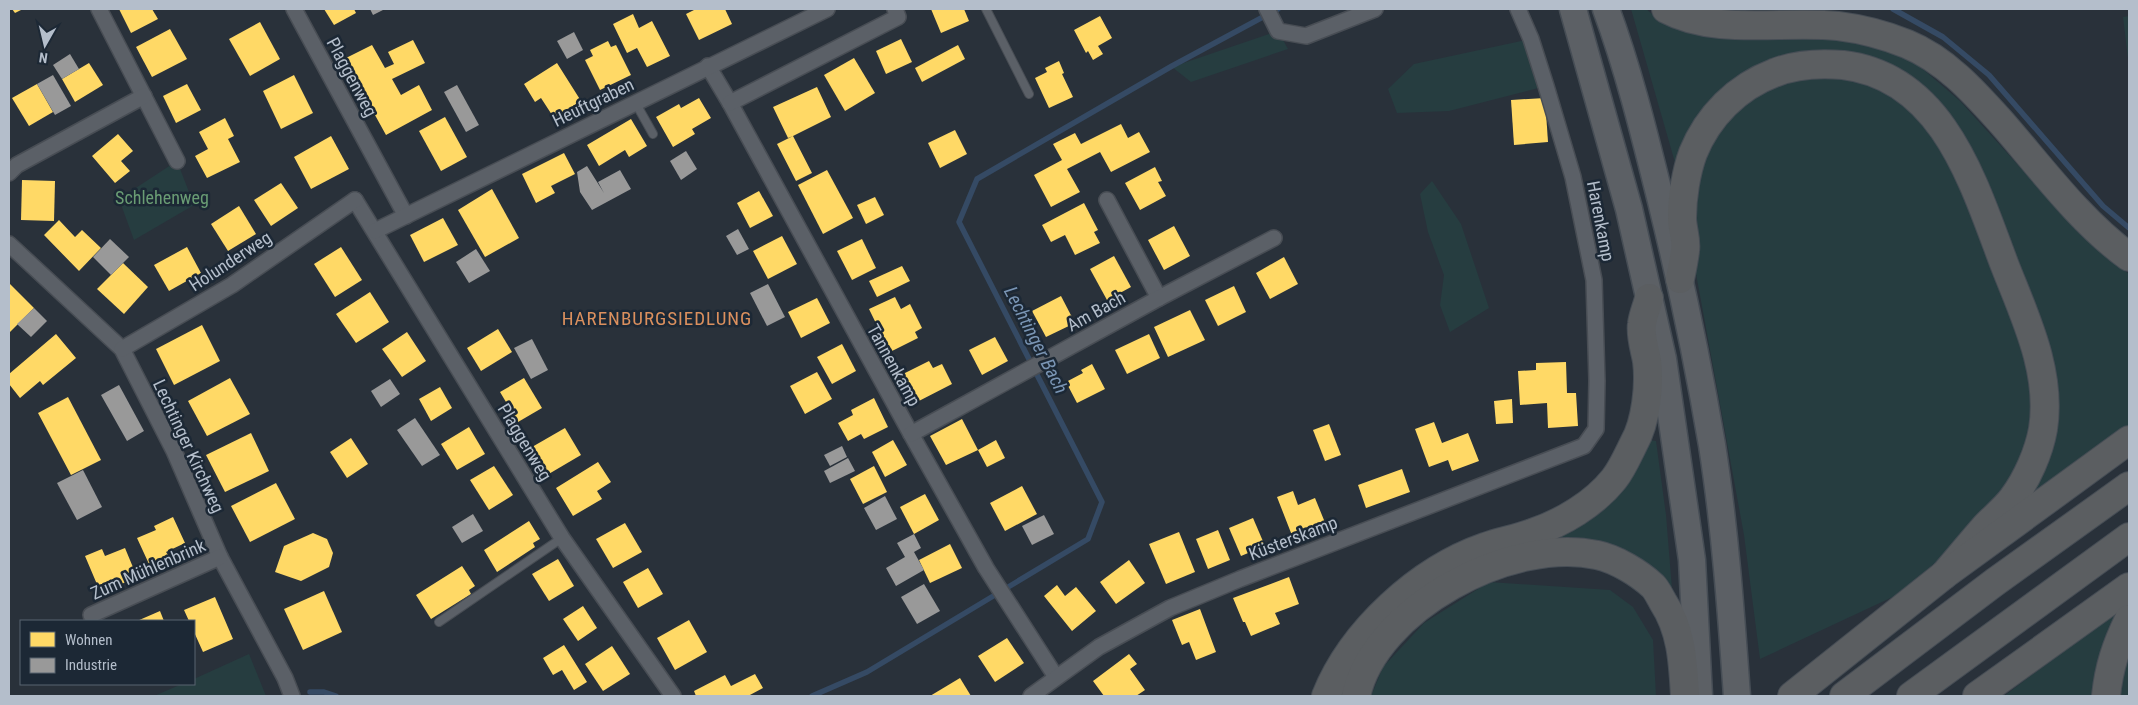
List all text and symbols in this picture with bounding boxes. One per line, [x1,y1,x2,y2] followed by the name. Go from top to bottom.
[20,20,70,70] north arrow
[322,34,382,120] street label: Plaggenweg
[38,49,49,66] text: N
[549,73,637,131] street label: Heuftgraben
[1583,179,1619,263] street label: Harenkamp
[115,187,209,208] park label: Schlehenweg
[185,227,275,295] street label: Holunderweg
[999,282,1073,398] water label: Lechtinger Bach
[1063,286,1129,336] street label: Am Bach
[562,307,752,330] district label: HARENBURGSIEDLUNG
[863,320,925,410] street label: Tannenkamp
[149,376,229,516] street label: Lechtinger Kirchweg
[494,399,556,485] street label: Plaggenweg
[1246,511,1340,564] street label: Küsterskamp
[87,534,209,604] street label: Zum Mühlenbrink
[20,620,195,685] legend
[65,631,113,649] text: Wohnen
[65,656,117,674] text: Industrie

